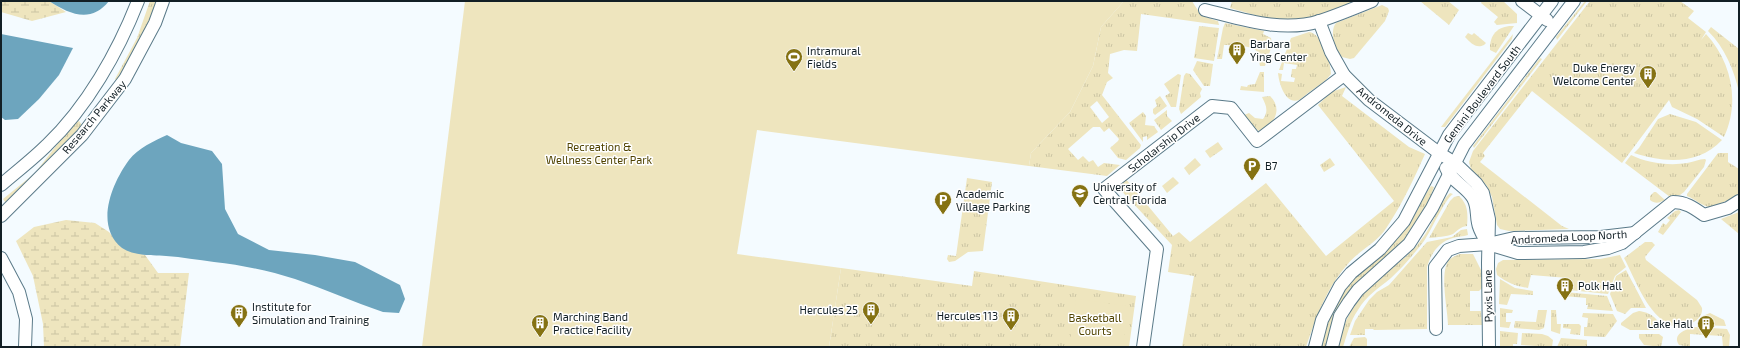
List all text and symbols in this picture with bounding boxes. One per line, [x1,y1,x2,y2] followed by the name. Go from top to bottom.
[1250,37,1308,63] place label: Barbara Ying Center
[1227,40,1247,65] building icon: Barbara Ying Center
[1440,42,1523,145] street label: Gemini Boulevard South
[807,44,861,70] place label: Intramural Fields
[784,47,804,72] sports icon: Intramural Fields
[1553,61,1636,87] place label: Duke Energy Welcome Center
[1638,64,1658,89] building icon: Duke Energy Welcome Center
[59,77,128,156] street label: Research Parkway
[1355,83,1430,148] street label: Andromeda Drive
[1125,110,1202,175] street label: Scholarship Drive
[546,140,653,166] park label: Recreation & Wellness Center Park
[1242,156,1262,181] parking icon: B7
[1265,159,1278,172] place label: B7
[1093,180,1167,206] place label: University of Central Florida
[1070,183,1090,208] school or university icon: University of Central Florida
[956,187,1030,213] place label: Academic Village Parking
[933,190,953,215] parking icon: Academic Village Parking
[1511,227,1627,246] street label: Andromeda Loop North
[1481,269,1494,323] street label: Pyxis Lane
[1555,276,1575,301] building icon: Polk Hall
[1578,279,1623,292] place label: Polk Hall
[252,300,369,326] place label: Institute for Simulation and Training
[861,300,881,325] building icon: Hercules 25
[229,303,249,328] building icon: Institute for Simulation and Training
[800,303,858,316] place label: Hercules 25
[1001,306,1021,331] building icon: Hercules 113
[937,309,998,322] place label: Hercules 113
[553,310,632,336] place label: Marching Band Practice Facility
[1069,311,1122,337] park label: Basketball Courts
[530,313,550,338] building icon: Marching Band Practice Facility
[1696,314,1716,339] building icon: Lake Hall
[1648,317,1694,330] place label: Lake Hall

